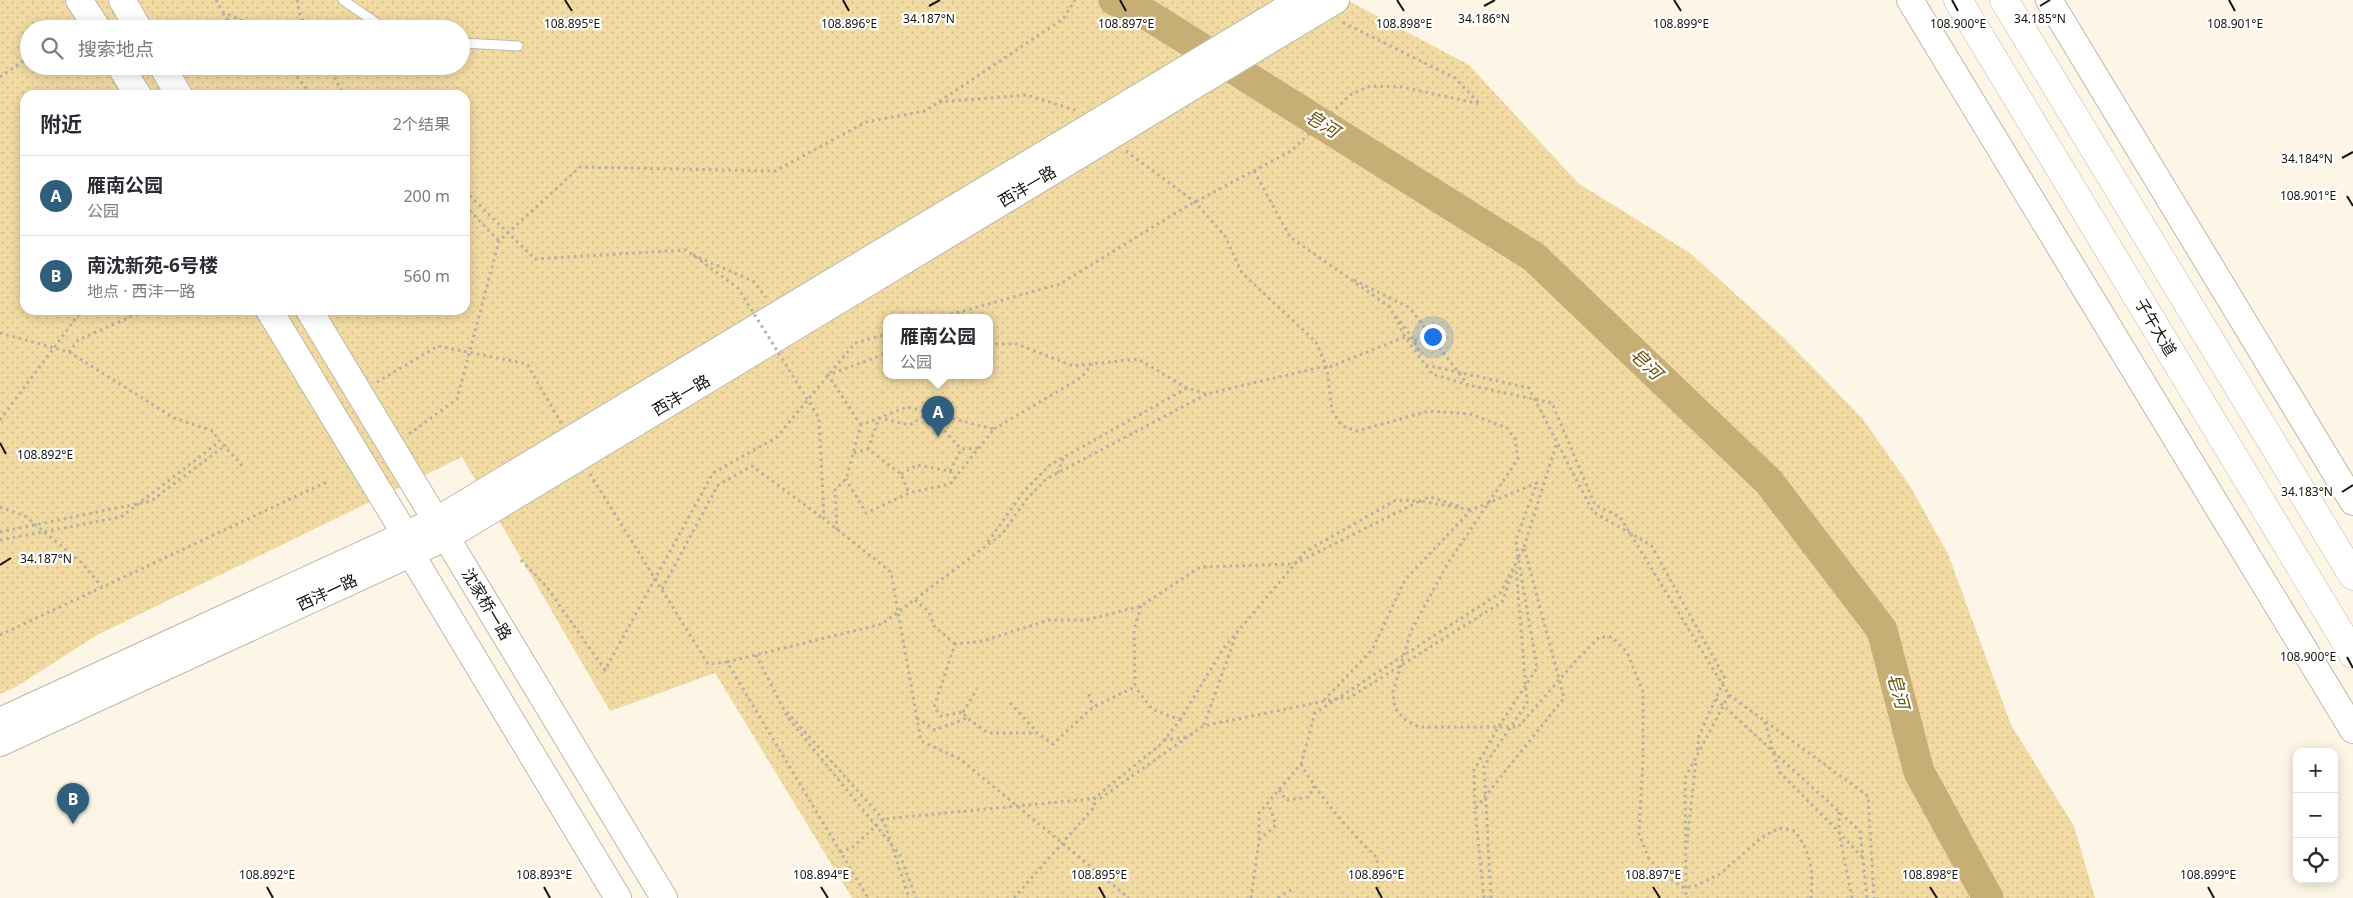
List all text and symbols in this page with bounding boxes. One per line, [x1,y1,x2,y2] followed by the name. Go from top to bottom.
[903,10,955,27] text: 34.187°N
[1458,10,1510,27] text: 34.186°N
[2014,10,2066,27] text: 34.185°N
[544,15,600,32] text: 108.895°E
[821,15,877,32] text: 108.896°E
[1098,15,1154,32] text: 108.897°E
[1376,15,1432,32] text: 108.898°E
[1653,15,1709,32] text: 108.899°E
[1930,15,1986,32] text: 108.900°E
[2207,15,2263,32] text: 108.901°E
[20,20,470,75] search box
[38,34,66,62] icon: search
[78,36,154,62] text: 搜索地点
[1301,103,1347,144] water label: 皂河
[40,110,82,138] text: 附近
[393,113,450,135] text: 2个结果
[2281,150,2333,167] text: 34.184°N
[994,160,1060,212] street label: 西沣一路
[87,172,163,198] text: 雁南公园
[50,185,62,207] text: A
[403,185,450,207] text: 200 m
[2280,187,2336,204] text: 108.901°E
[87,200,119,222] text: 公园
[87,252,218,278] text: 南沈新苑-6号楼
[51,265,61,287] text: B
[403,265,450,287] text: 560 m
[87,280,196,302] text: 地点 · 西沣一路
[2130,294,2182,360] street label: 子午大道
[883,314,993,379] popup
[900,323,976,349] text: 雁南公园
[1420,324,1446,350] your location
[1625,342,1670,387] water label: 皂河
[900,351,932,373] text: 公园
[648,369,714,421] street label: 西沣一路
[922,396,954,437] pin: A
[17,446,73,463] text: 108.892°E
[2281,483,2333,500] text: 34.183°N
[20,550,72,567] text: 34.187°N
[457,564,517,644] street label: 沈家桥一路
[293,569,361,615] street label: 西沣一路
[2280,648,2336,665] text: 108.900°E
[1883,670,1916,714] water label: 皂河
[2293,748,2338,883] map controls
[2293,748,2338,793] button: +
[57,783,89,824] pin: B
[2293,793,2338,838] button: −
[2293,838,2338,883] button: locate
[239,866,295,883] text: 108.892°E
[516,866,572,883] text: 108.893°E
[793,866,849,883] text: 108.894°E
[1071,866,1127,883] text: 108.895°E
[1348,866,1404,883] text: 108.896°E
[1625,866,1681,883] text: 108.897°E
[1902,866,1958,883] text: 108.898°E
[2180,866,2236,883] text: 108.899°E

